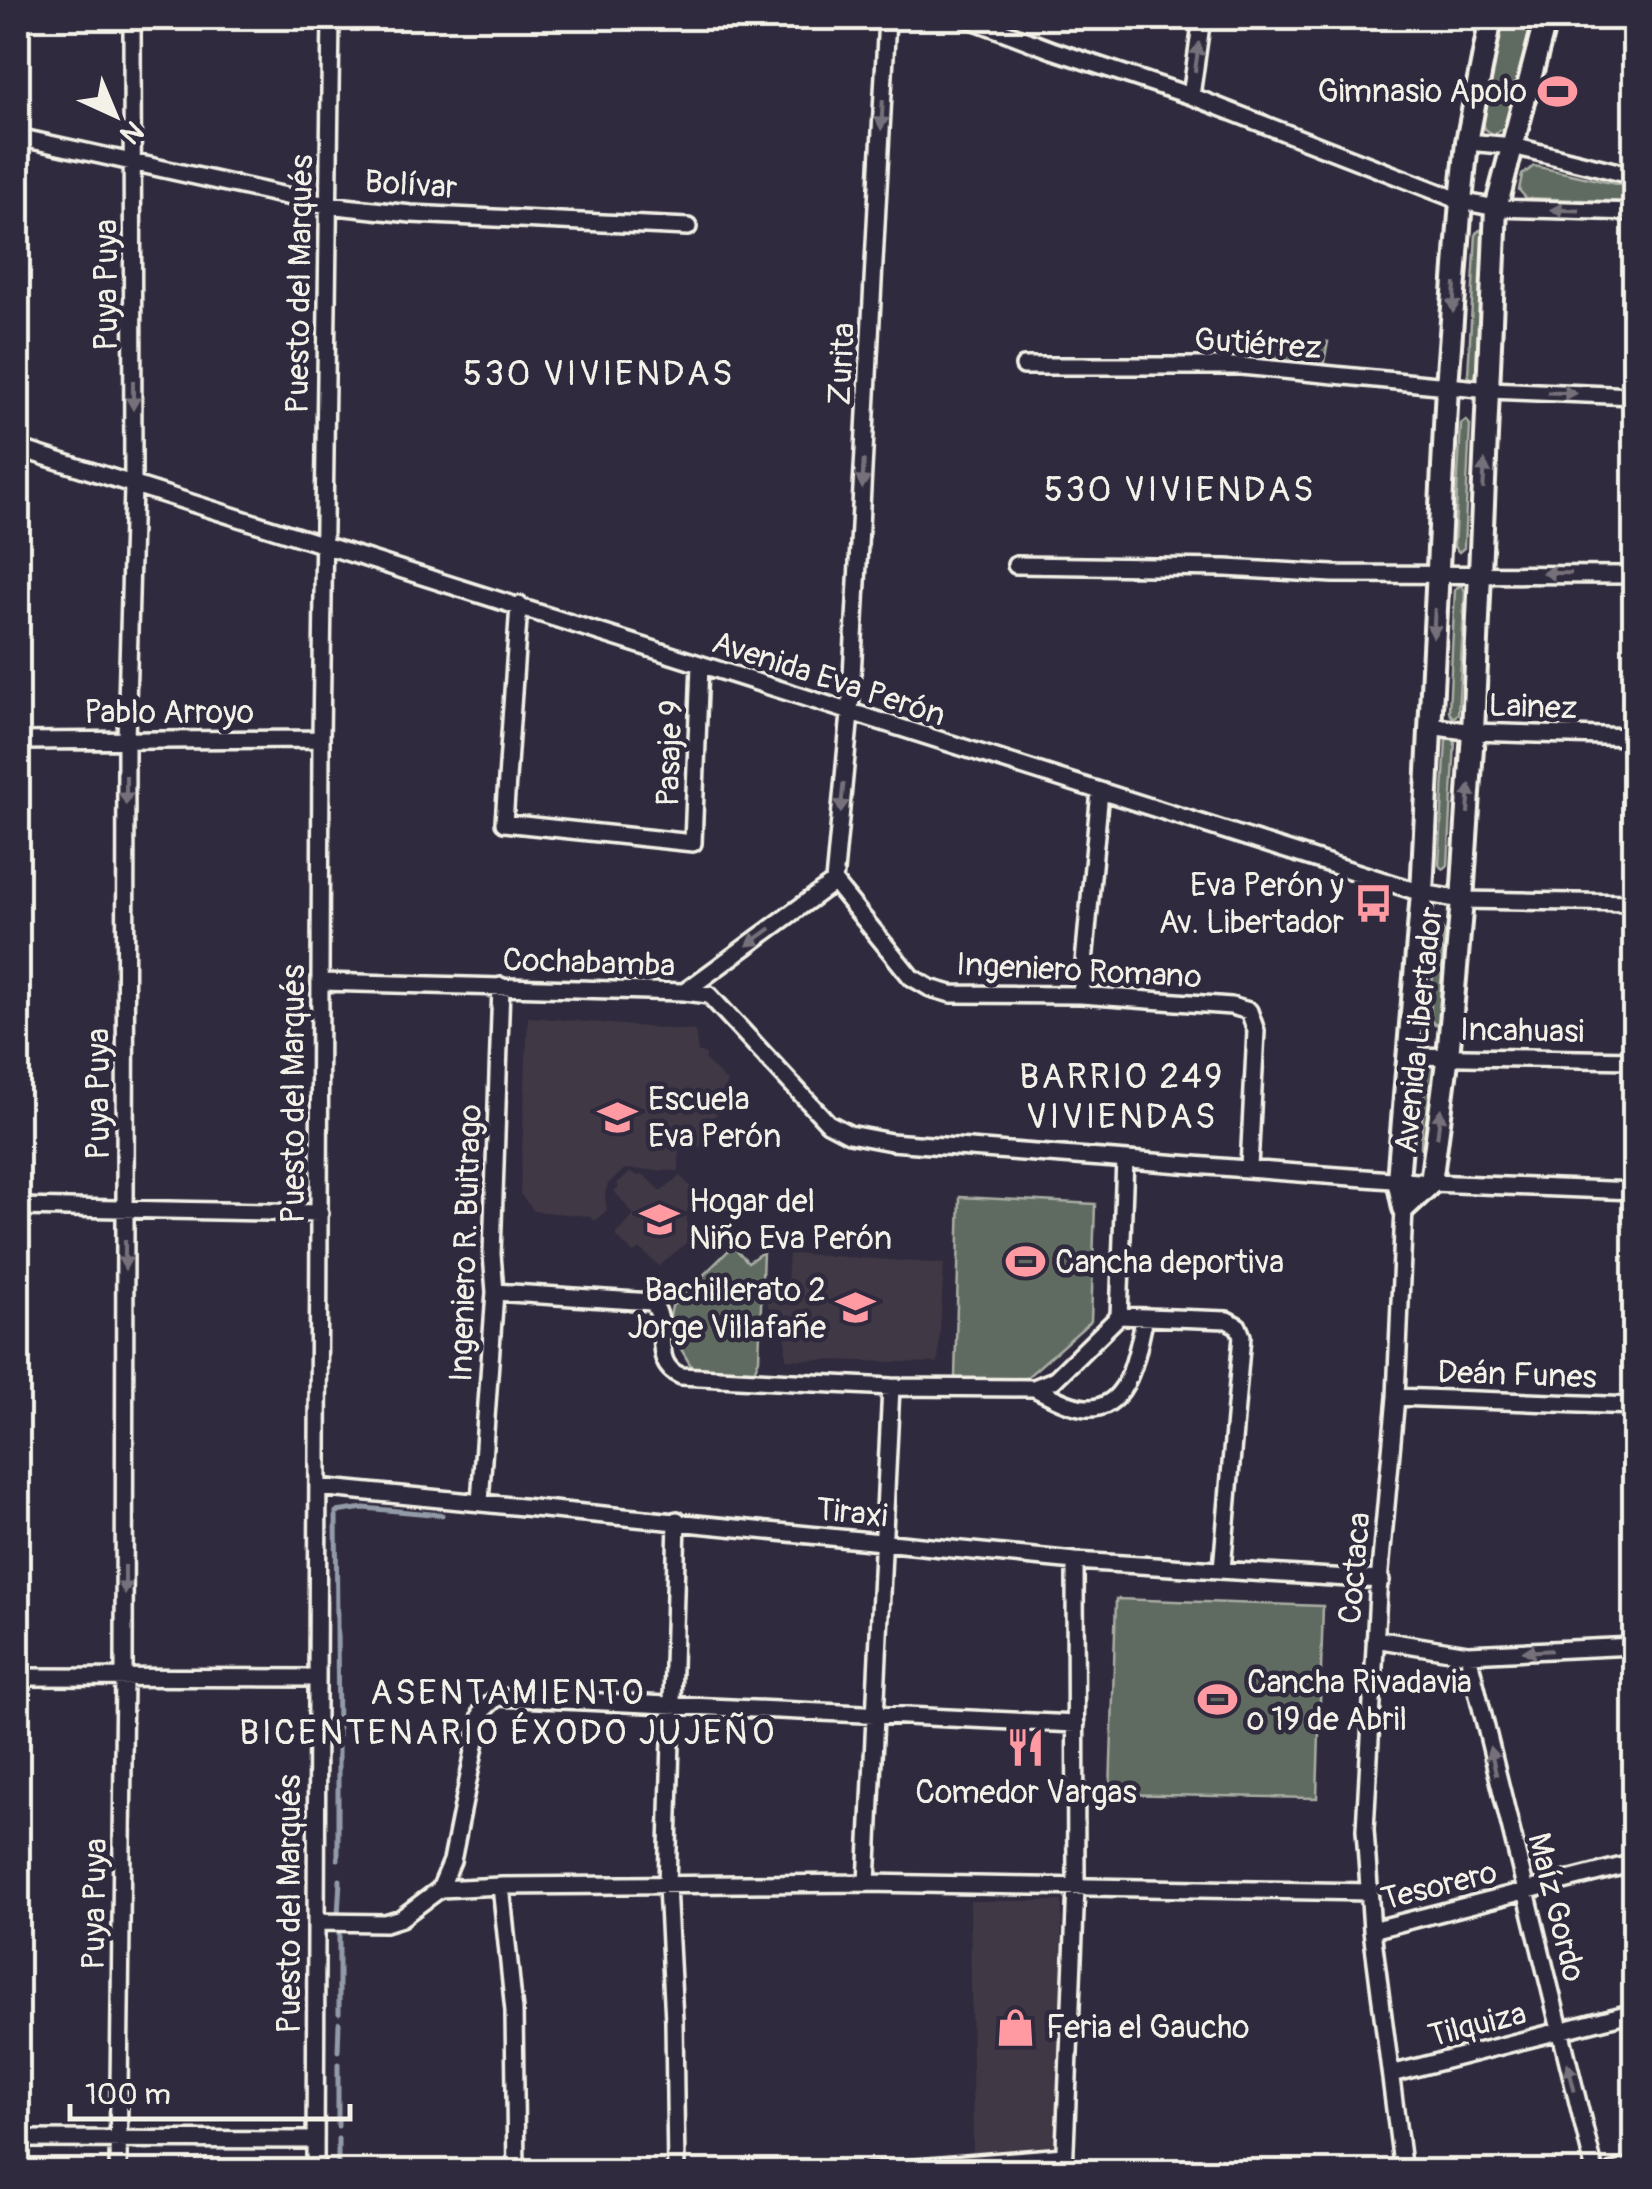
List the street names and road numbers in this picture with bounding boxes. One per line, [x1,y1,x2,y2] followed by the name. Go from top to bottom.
[278,154,322,414] street label: Puesto del Marqués
[363,162,459,208] street label: Bolívar
[87,219,127,351] street label: Puya Puya
[1193,320,1323,368] street label: Gutiérrez
[820,322,864,406] street label: Zurita
[707,622,950,736] street label: Avenida Eva Perón
[1488,685,1578,729] street label: Lainez
[84,693,254,733] street label: Pablo Arroyo
[648,699,692,807] street label: Pasaje 9
[1386,904,1452,1155] street label: Avenida Libertador
[502,940,676,986] street label: Cochabamba
[955,945,1203,997] street label: Ingeniero Romano
[274,965,314,1223] street label: Puesto del Marqués
[1460,1010,1584,1052] street label: Incahuasi
[79,1028,119,1160] street label: Puya Puya
[441,1104,491,1383] street label: Ingeniero R. Buitrago
[1437,1352,1597,1398] street label: Deán Funes
[814,1489,890,1537] street label: Tiraxi
[1330,1511,1380,1626] street label: Coctaca
[270,1775,310,2033] street label: Puesto del Marqués
[1518,1829,1594,1986] street label: Maíz Gordo
[74,1838,116,1970] street label: Puya Puya
[1377,1852,1501,1920] street label: Tesorero
[1424,1994,1530,2056] street label: Tilquiza

